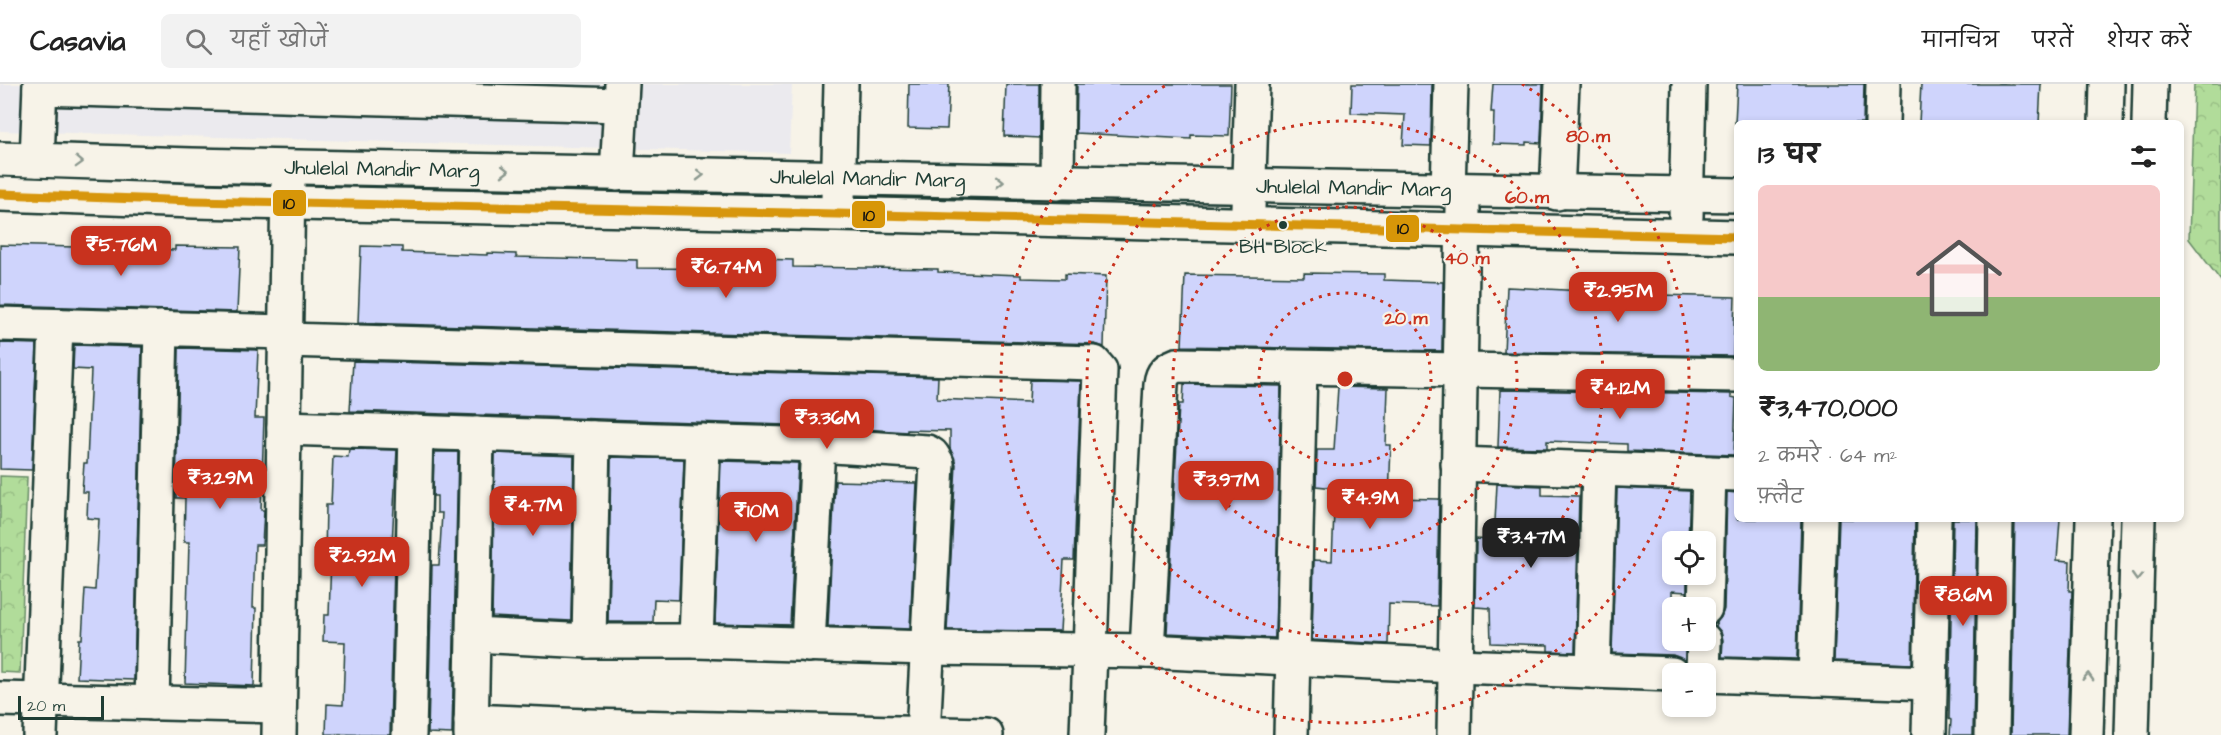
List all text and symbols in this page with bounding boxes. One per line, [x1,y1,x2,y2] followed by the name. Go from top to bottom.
[161,14,581,68] search box
[30,22,125,61] text: Casavia
[182,25,215,58] icon: search
[230,25,328,56] text: यहाँ खोजें
[1922,26,1999,55] text: मानचित्र
[2032,26,2073,55] text: परतें
[2106,26,2191,55] text: शेयर करें
[1566,124,1611,149] text: 80 m
[1758,137,1820,173] text: 13 घर
[2127,140,2160,173] icon: filters
[284,153,480,188] street label: Jhulelal Mandir Marg
[75,155,84,168] one-way arrow
[770,162,966,197] street label: Jhulelal Mandir Marg
[501,165,510,178] one-way arrow
[696,169,705,181] one-way arrow
[1256,172,1452,206] street label: Jhulelal Mandir Marg
[996,175,1005,188] one-way arrow
[1505,185,1550,210] text: 60 m
[272,189,307,217] line badge: 10
[283,193,295,215] text: 10
[851,200,886,229] line badge: 10
[863,205,875,227] text: 10
[1385,214,1420,243] line badge: 10
[1397,218,1409,240] text: 10
[1277,219,1289,231] marker: BH Block
[1905,224,2013,332] icon: home
[72,226,170,277] pin: ₹5.76M
[85,231,157,259] text: ₹5.76M
[1239,233,1327,261] place label: BH Block
[1445,246,1490,271] text: 40 m
[677,248,775,299] pin: ₹6.74M
[690,253,762,281] text: ₹6.74M
[1569,272,1667,323] pin: ₹2.95M
[1583,277,1653,305] text: ₹2.95M
[1384,306,1428,331] text: 20 m
[1335,369,1355,389] centre of rings
[1571,369,1669,420] pin: ₹4.12M
[1590,374,1650,402] text: ₹4.12M
[1758,390,1898,426] text: ₹3,470,000
[778,399,876,450] pin: ₹3.36M
[794,404,860,432] text: ₹3.36M
[1758,442,1897,470] text: 2 कमरे · 64 m²
[171,459,269,510] pin: ₹3.29M
[1177,461,1275,512] pin: ₹3.97M
[187,464,253,492] text: ₹3.29M
[1193,466,1259,494] text: ₹3.97M
[1328,479,1412,530] pin: ₹4.9M
[1758,483,1804,511] text: फ़्लैट
[1341,484,1399,512] text: ₹4.9M
[491,486,575,537] pin: ₹4.7M
[504,491,563,519] text: ₹4.7M
[720,492,792,543] pin: ₹10M
[733,497,779,525] text: ₹10M
[1482,518,1580,569] pin: ₹3.47M
[1496,523,1566,551] text: ₹3.47M
[1662,531,1716,717] map controls
[1662,531,1716,585] button: locate
[313,537,411,588] pin: ₹2.92M
[328,542,396,570] text: ₹2.92M
[2131,573,2143,582] one-way arrow
[1921,576,2005,627] pin: ₹8.6M
[1934,581,1992,609] text: ₹8.6M
[1662,597,1716,651] button: +
[1662,663,1716,717] button: −
[2082,672,2095,681] one-way arrow
[18,693,104,720] scale bar
[27,695,65,717] text: 20 m

